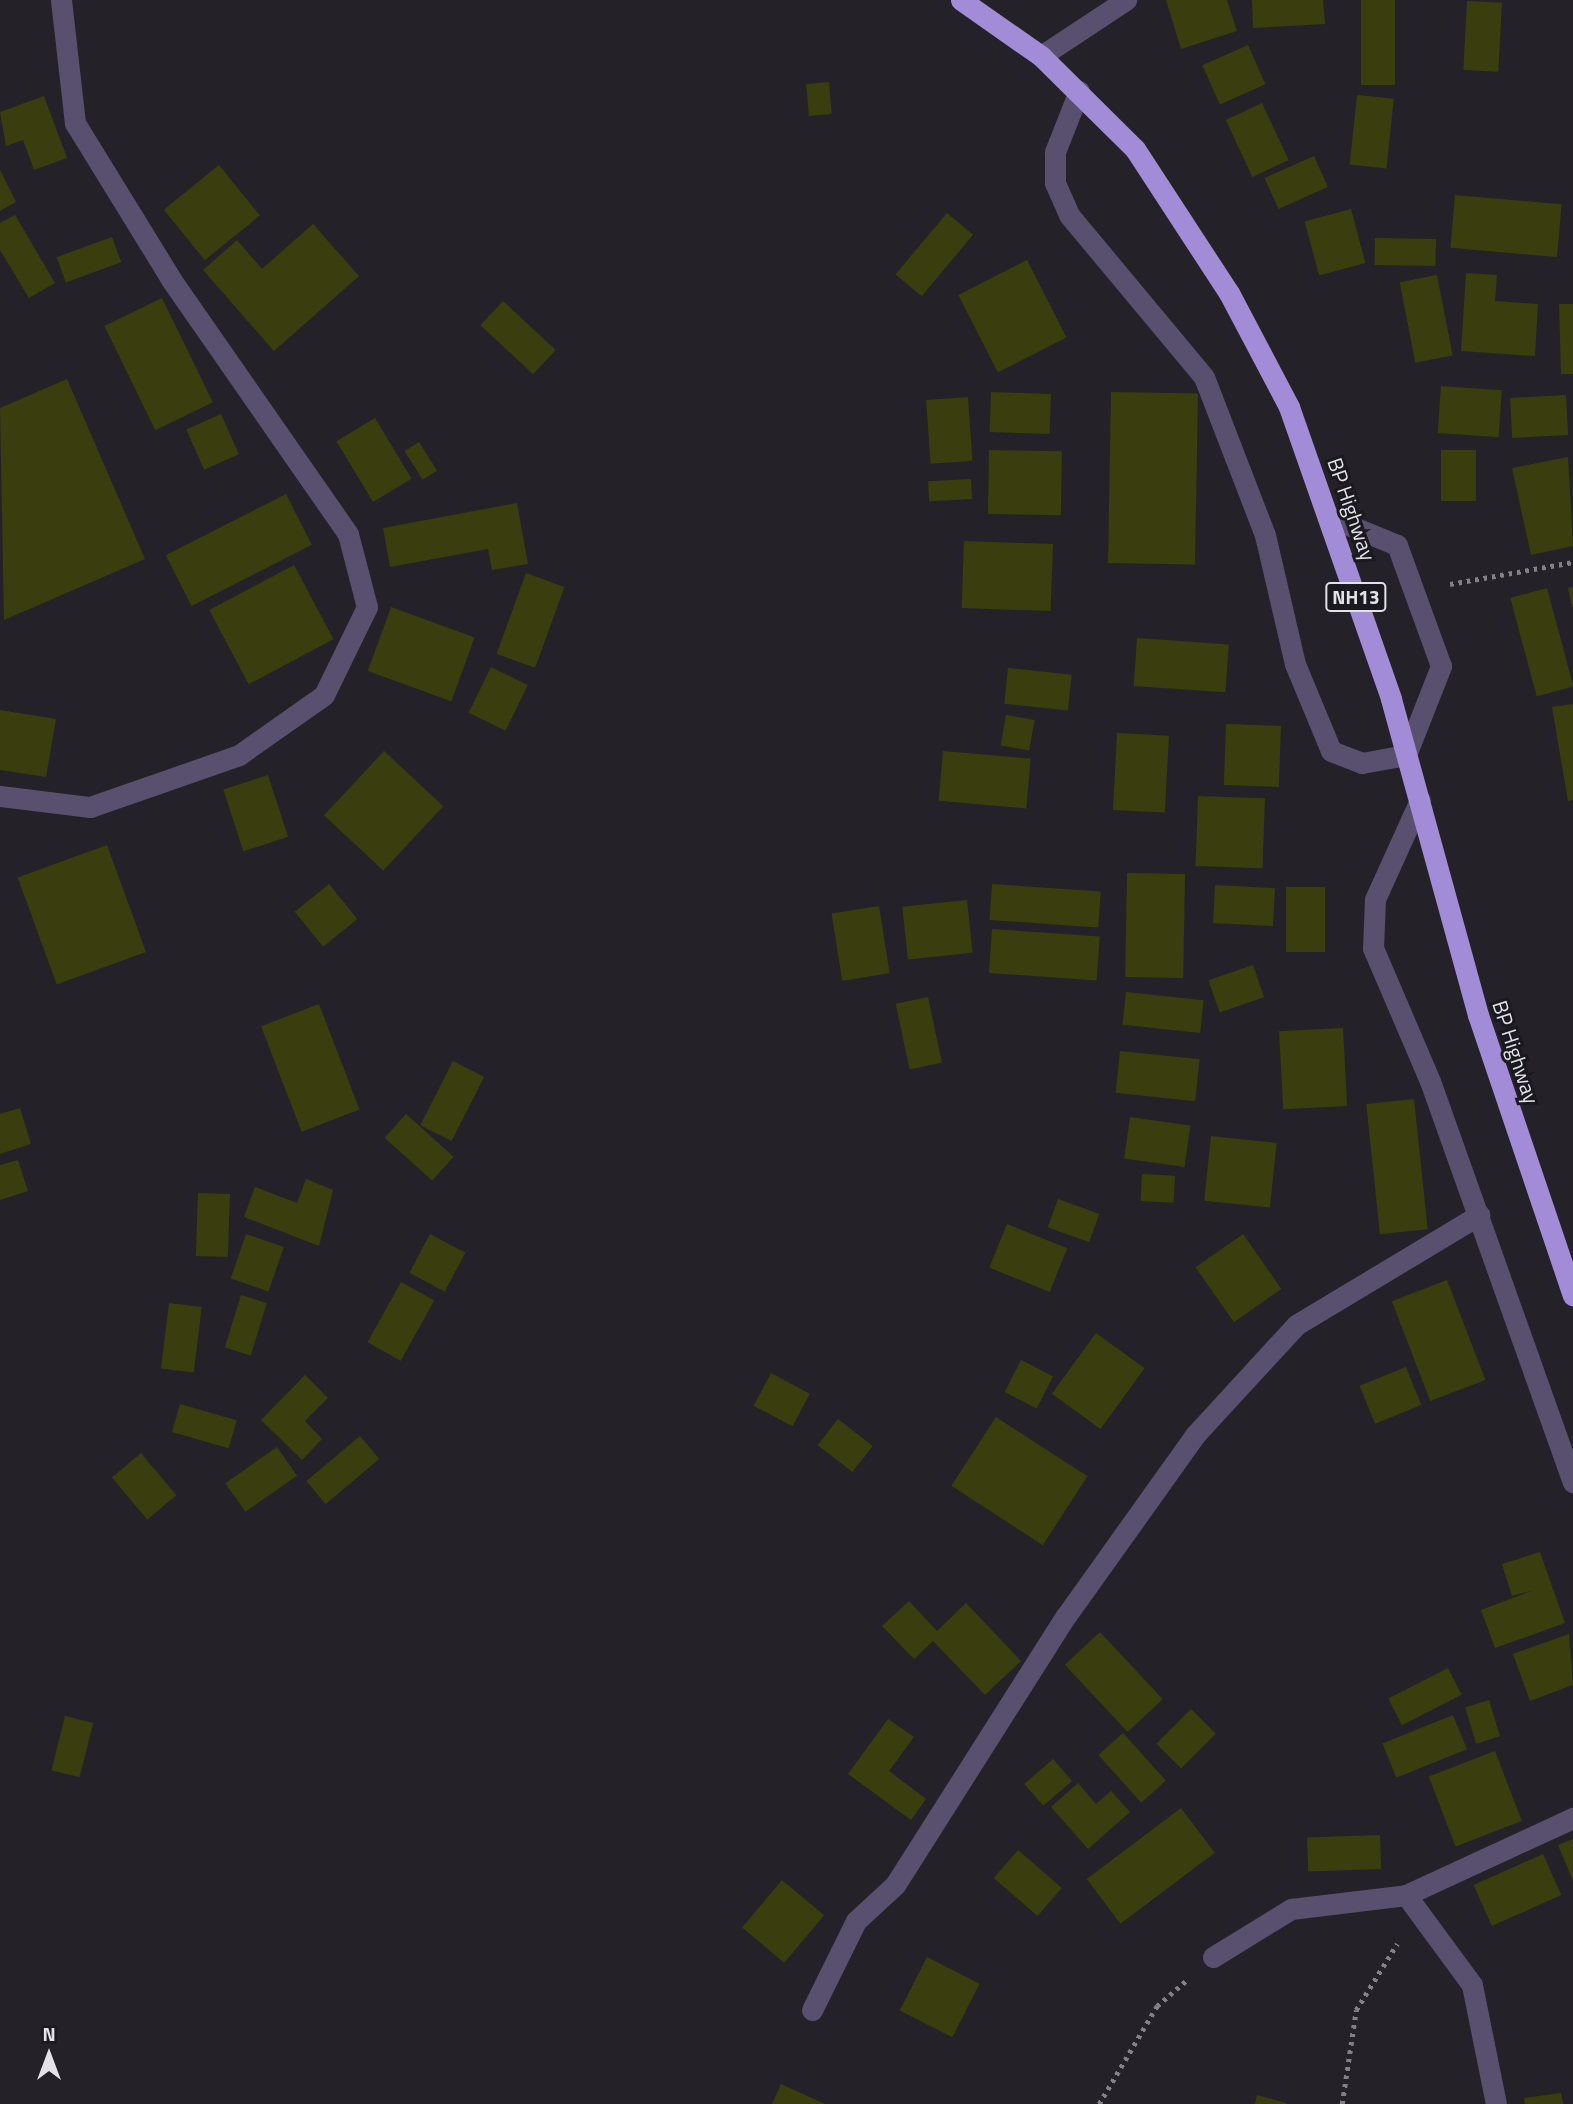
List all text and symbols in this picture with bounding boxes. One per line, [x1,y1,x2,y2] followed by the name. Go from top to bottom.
[1323,454,1381,564] street label: BP Highway
[1324,582,1388,612] road number: NH13
[1487,997,1545,1107] street label: BP Highway
[42,2019,56,2048] text: N
[14,2020,84,2090] north arrow

